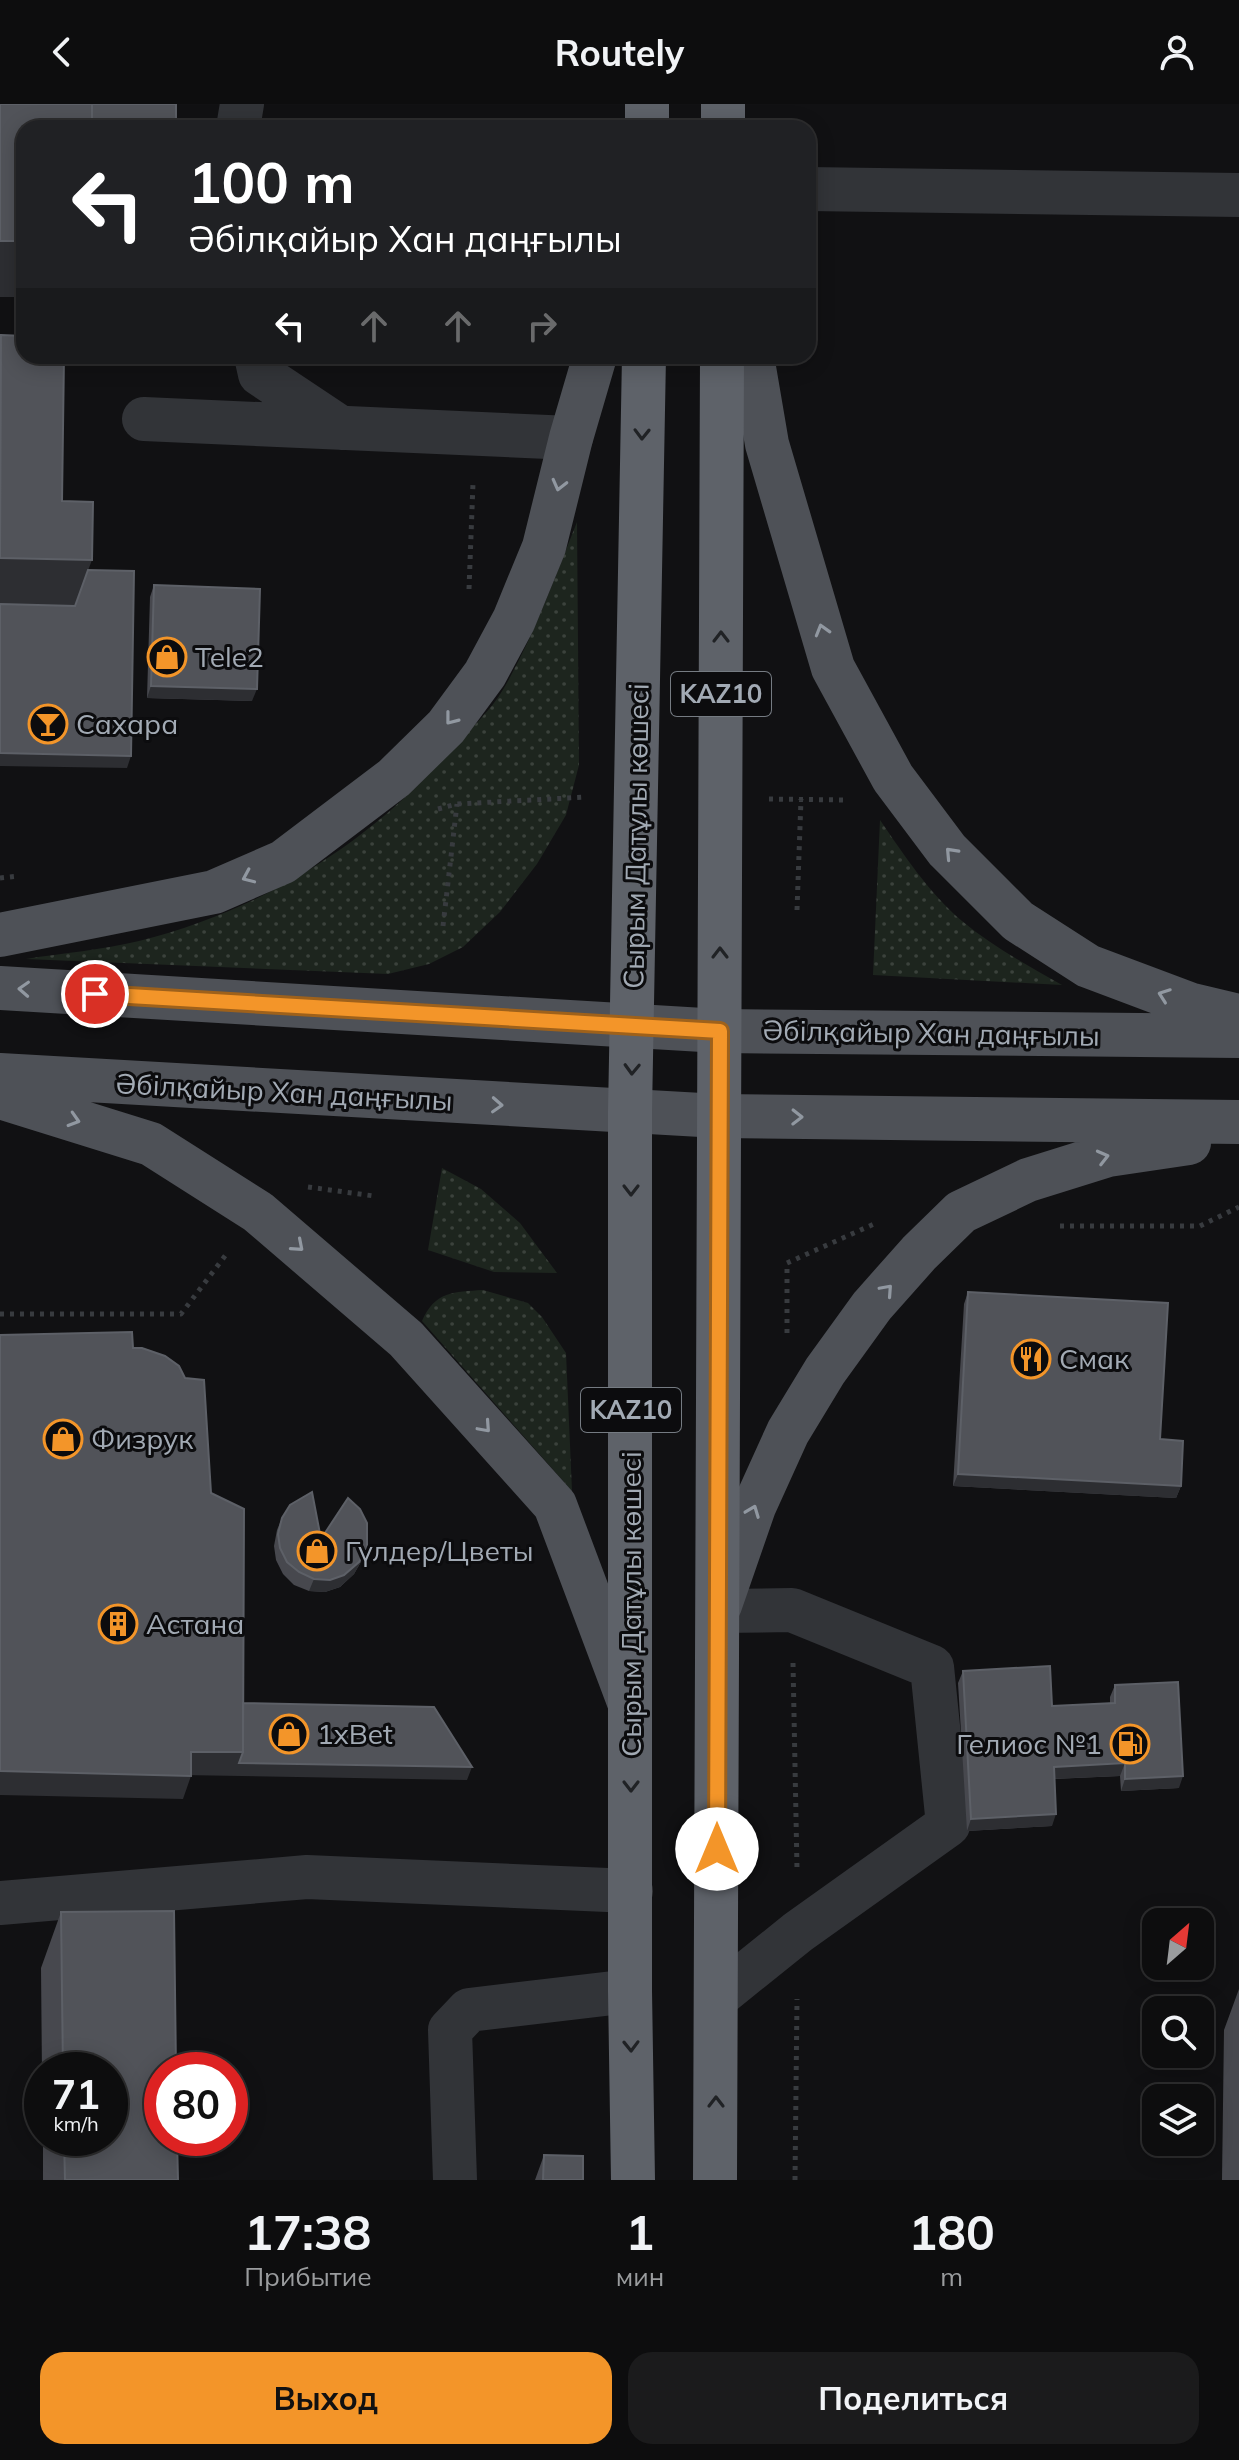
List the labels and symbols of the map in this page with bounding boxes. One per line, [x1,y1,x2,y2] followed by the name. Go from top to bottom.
[634,428,651,441] one-way arrow
[552,478,569,491] one-way arrow
[815,624,831,638] one-way arrow
[712,630,730,643] one-way arrow
[146,636,188,678] shop icon: Tele2
[195,639,264,674] place label: Tele2
[671,672,771,716] road number: KAZ10
[615,683,656,989] street label: Сырым Датұлы көшесі
[27,703,69,745] bar icon: Сахара
[76,706,178,741] place label: Сахара
[447,710,461,725] one-way arrow
[945,848,960,862] one-way arrow
[242,868,256,884] one-way arrow
[711,946,729,959] one-way arrow
[61,960,129,1028] pin
[17,981,30,998] one-way arrow
[1158,988,1172,1005] one-way arrow
[762,1012,1100,1053] street label: Әбілқайыр Хан даңғылы
[623,1063,640,1076] one-way arrow
[115,1065,453,1118] street label: Әбілқайыр Хан даңғылы
[491,1096,504,1113] one-way arrow
[791,1108,804,1126] one-way arrow
[67,1111,81,1127] one-way arrow
[1095,1150,1109,1167] one-way arrow
[622,1184,640,1197] one-way arrow
[289,1237,303,1251] one-way arrow
[877,1284,891,1299] one-way arrow
[1010,1338,1052,1380] restaurant icon: Смак
[1059,1341,1130,1376] place label: Смак
[581,1388,681,1432] road number: KAZ10
[475,1417,489,1432] one-way arrow
[42,1418,84,1460] shop icon: Физрук
[91,1421,194,1456] place label: Физрук
[613,1451,648,1757] street label: Сырым Датұлы көшесі
[743,1505,760,1519] one-way arrow
[296,1530,338,1572] shop icon: Гүлдер/Цветы
[345,1533,534,1568] place label: Гүлдер/Цветы
[97,1603,139,1645] building icon: Астана
[146,1606,244,1641] place label: Астана
[268,1713,310,1755] shop icon: 1xBet
[317,1716,393,1751] place label: 1xBet
[1109,1723,1151,1765] fuel station icon: Гелиос №1
[956,1726,1102,1761] place label: Гелиос №1
[622,1780,640,1793] one-way arrow
[675,1807,759,1891] position arrow
[1142,1908,1214,1980] north arrow
[622,2040,640,2053] one-way arrow
[144,2052,248,2156] speed limit sign: 80
[707,2095,725,2108] one-way arrow

